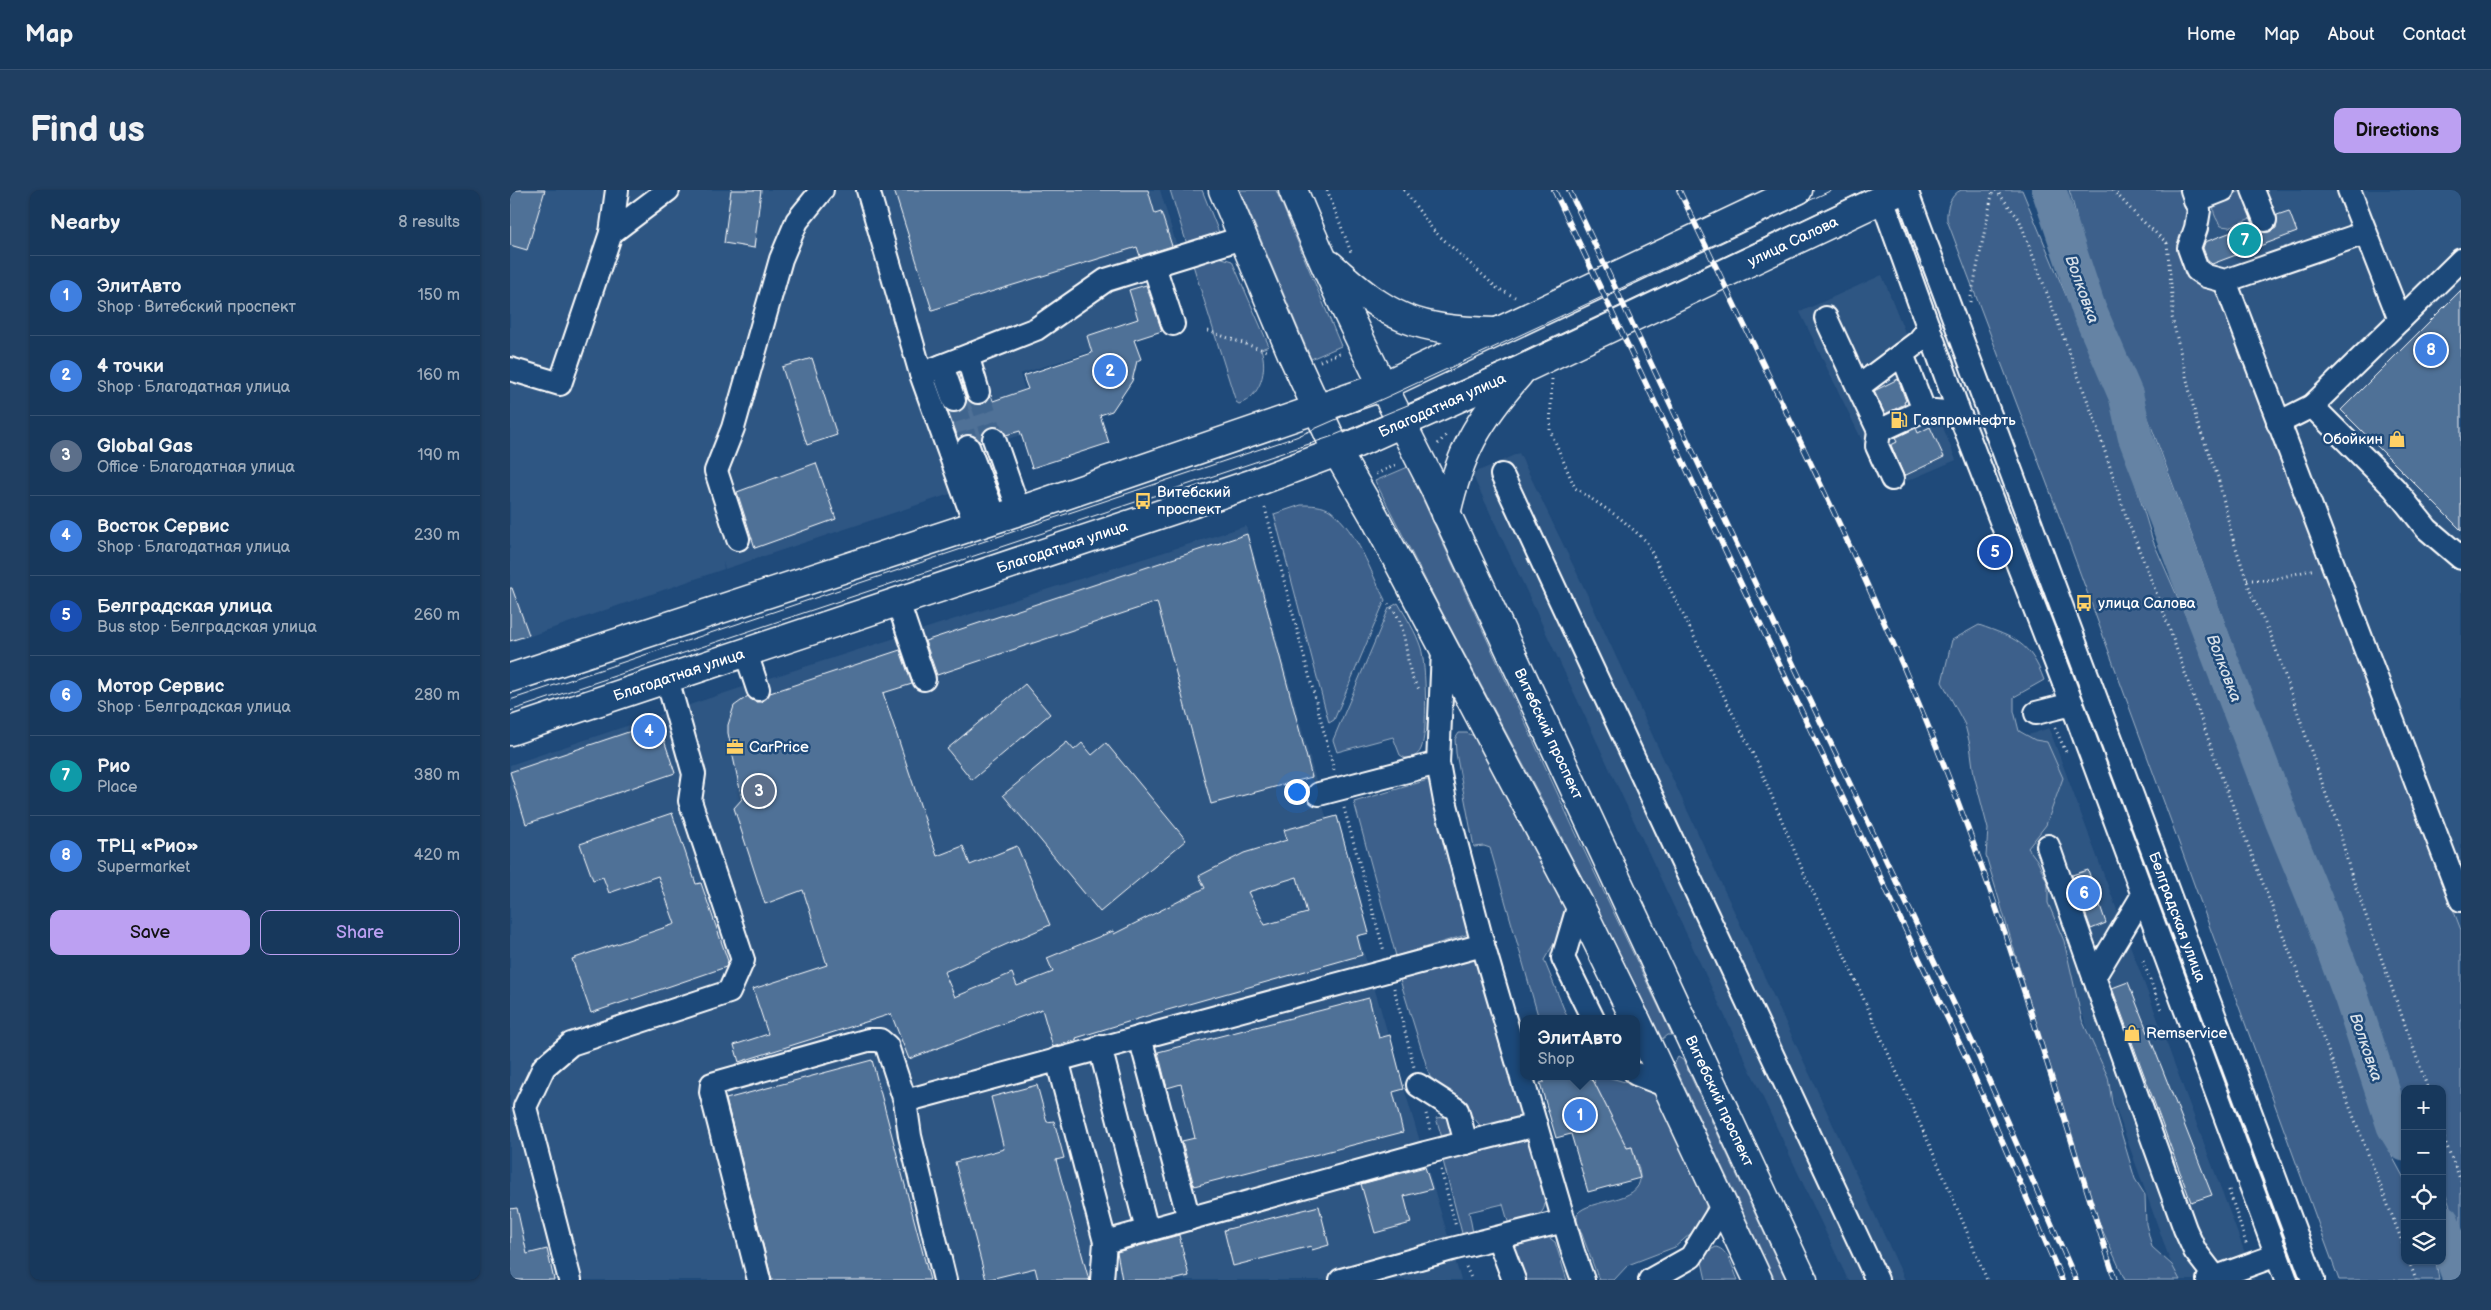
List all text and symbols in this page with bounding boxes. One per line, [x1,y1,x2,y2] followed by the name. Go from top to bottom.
[25,20,73,49] text: Map
[2187,24,2236,45] text: Home
[2264,24,2300,45] text: Map
[2328,24,2375,45] text: About
[2403,24,2466,45] text: Contact
[2334,108,2461,153] button: Directions
[30,109,145,152] text: Find us
[50,210,120,235] text: Nearby
[1745,212,1841,271] street label: улица Салова
[398,213,460,232] text: 8 results
[2229,221,2261,259] pin: 7
[2061,253,2103,326] water label: Волковка
[97,275,181,298] text: ЭлитАвто
[63,286,69,305] text: 1
[418,286,460,305] text: 150 m
[97,298,296,317] text: Shop · Витебский проспект
[2415,331,2447,369] pin: 8
[1094,352,1126,390] pin: 2
[97,355,164,378] text: 4 точки
[61,366,71,385] text: 2
[417,366,460,385] text: 160 m
[1376,369,1509,442] street label: Благодатная улица
[97,378,290,397] text: Shop · Благодатная улица
[1889,410,1909,430] fuel station icon: Газпромнефть
[1913,411,2016,430] place label: Газпромнефть
[2387,429,2407,449] shop icon: Обойкин
[2323,430,2383,449] place label: Обойкин
[97,435,193,458] text: Global Gas
[61,446,71,465] text: 3
[418,446,460,465] text: 190 m
[97,458,295,477] text: Office · Благодатная улица
[1157,483,1231,519] place label: Витебский проспект
[1133,491,1153,511] bus stop icon: Витебский проспект
[97,515,229,538] text: Восток Сервис
[994,517,1130,578] street label: Благодатная улица
[61,526,71,545] text: 4
[414,526,460,545] text: 230 m
[1979,533,2011,571] pin: 5
[97,538,290,557] text: Shop · Благодатная улица
[2074,593,2094,613] bus stop icon: улица Салова
[2098,594,2196,613] place label: улица Салова
[97,595,272,618] text: Белградская улица
[61,606,71,625] text: 5
[414,606,460,625] text: 260 m
[97,618,317,637] text: Bus stop · Белградская улица
[2202,632,2245,705] water label: Волковка
[611,644,747,706] street label: Благодатная улица
[1510,665,1587,802] street label: Витебский проспект
[97,675,224,698] text: Мотор Сервис
[61,686,71,705] text: 6
[414,686,460,705] text: 280 m
[97,698,291,717] text: Shop · Белградская улица
[633,712,665,750] pin: 4
[725,737,745,757] office icon: CarPrice
[749,738,809,757] place label: CarPrice
[97,755,130,778] text: Рио
[62,766,70,785] text: 7
[414,766,460,785] text: 380 m
[743,772,775,810] pin: 3
[97,778,138,797] text: Place
[1284,779,1310,805] your location
[97,835,199,858] text: ТРЦ «Рио»
[61,846,71,865] text: 8
[414,846,460,865] text: 420 m
[2144,849,2210,985] street label: Белградская улица
[97,858,190,877] text: Supermarket
[2068,874,2100,912] pin: 6
[50,910,250,955] button: Save
[260,910,460,955] button: Share
[2345,1011,2386,1084] water label: Волковка
[1520,1015,1640,1080] popup
[2122,1023,2142,1043] shop icon: Remservice
[2146,1024,2227,1043] place label: Remservice
[1538,1027,1622,1050] text: ЭлитАвто
[1681,1033,1758,1170] street label: Витебский проспект
[1538,1050,1575,1069] text: Shop
[2401,1085,2446,1265] map controls
[2401,1085,2446,1130] button: +
[1564,1096,1596,1134] pin: 1
[2401,1130,2446,1175] button: −
[2401,1175,2446,1220] button: locate
[2401,1220,2446,1265] button: layers

